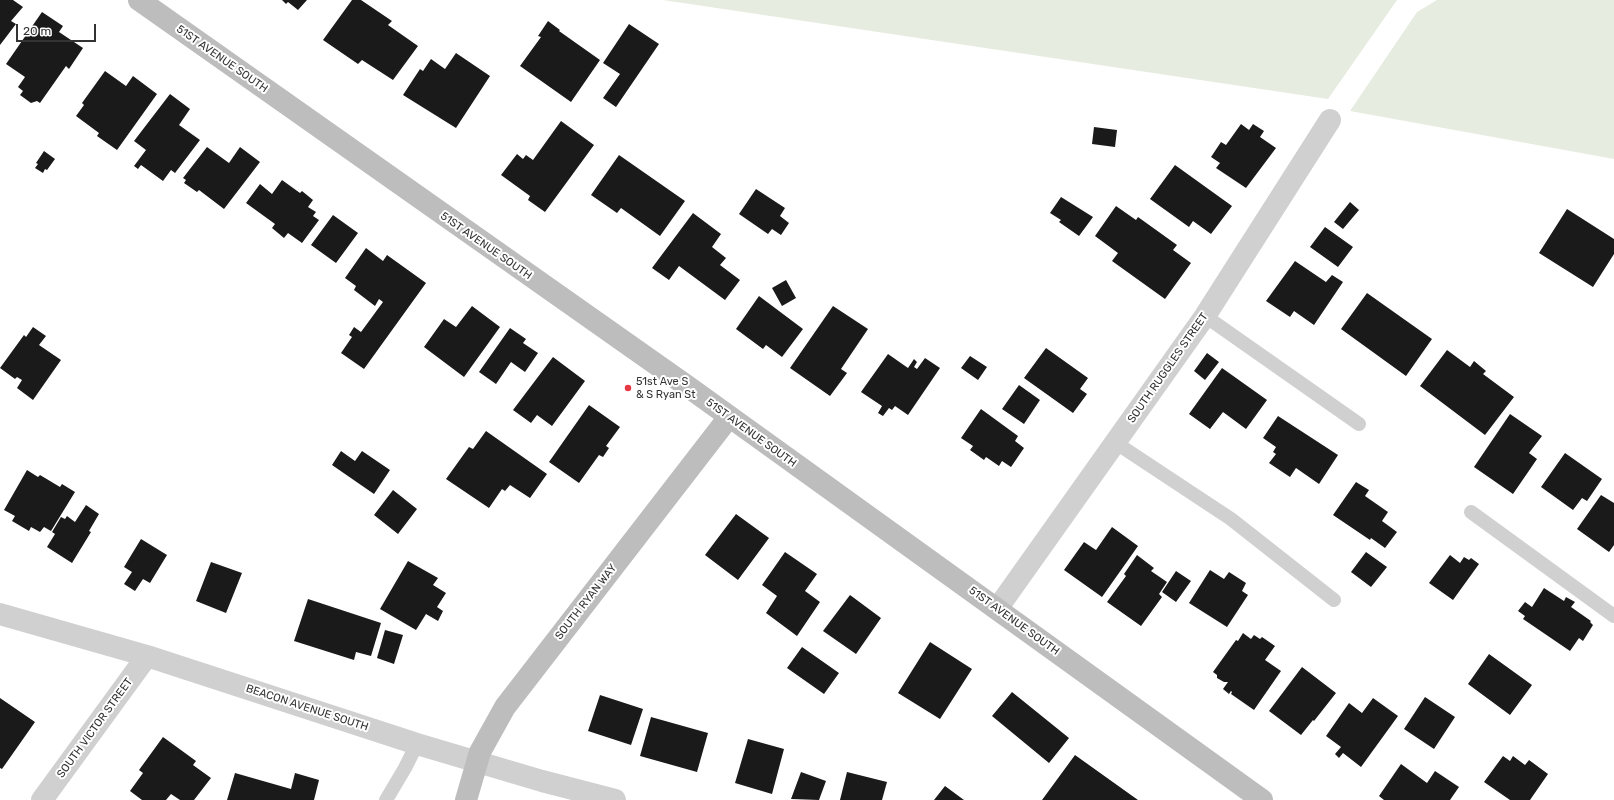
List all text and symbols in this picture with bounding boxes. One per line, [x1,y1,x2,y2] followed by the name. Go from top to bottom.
[18,16,98,42] scale bar
[174,22,270,96] street label: 51ST AVENUE SOUTH
[23,24,51,38] text: 20 m
[438,209,534,283] street label: 51ST AVENUE SOUTH
[1125,310,1211,426] street label: SOUTH RUGGLES STREET
[636,375,696,401] place label: 51st Ave S & S Ryan St
[623,383,633,393] marker: 51st Ave S & S Ryan St
[703,396,799,470] street label: 51ST AVENUE SOUTH
[552,562,620,642] street label: SOUTH RYAN WAY
[966,584,1062,658] street label: 51ST AVENUE SOUTH
[54,676,136,780] street label: SOUTH VICTOR STREET
[244,682,370,734] street label: BEACON AVENUE SOUTH

